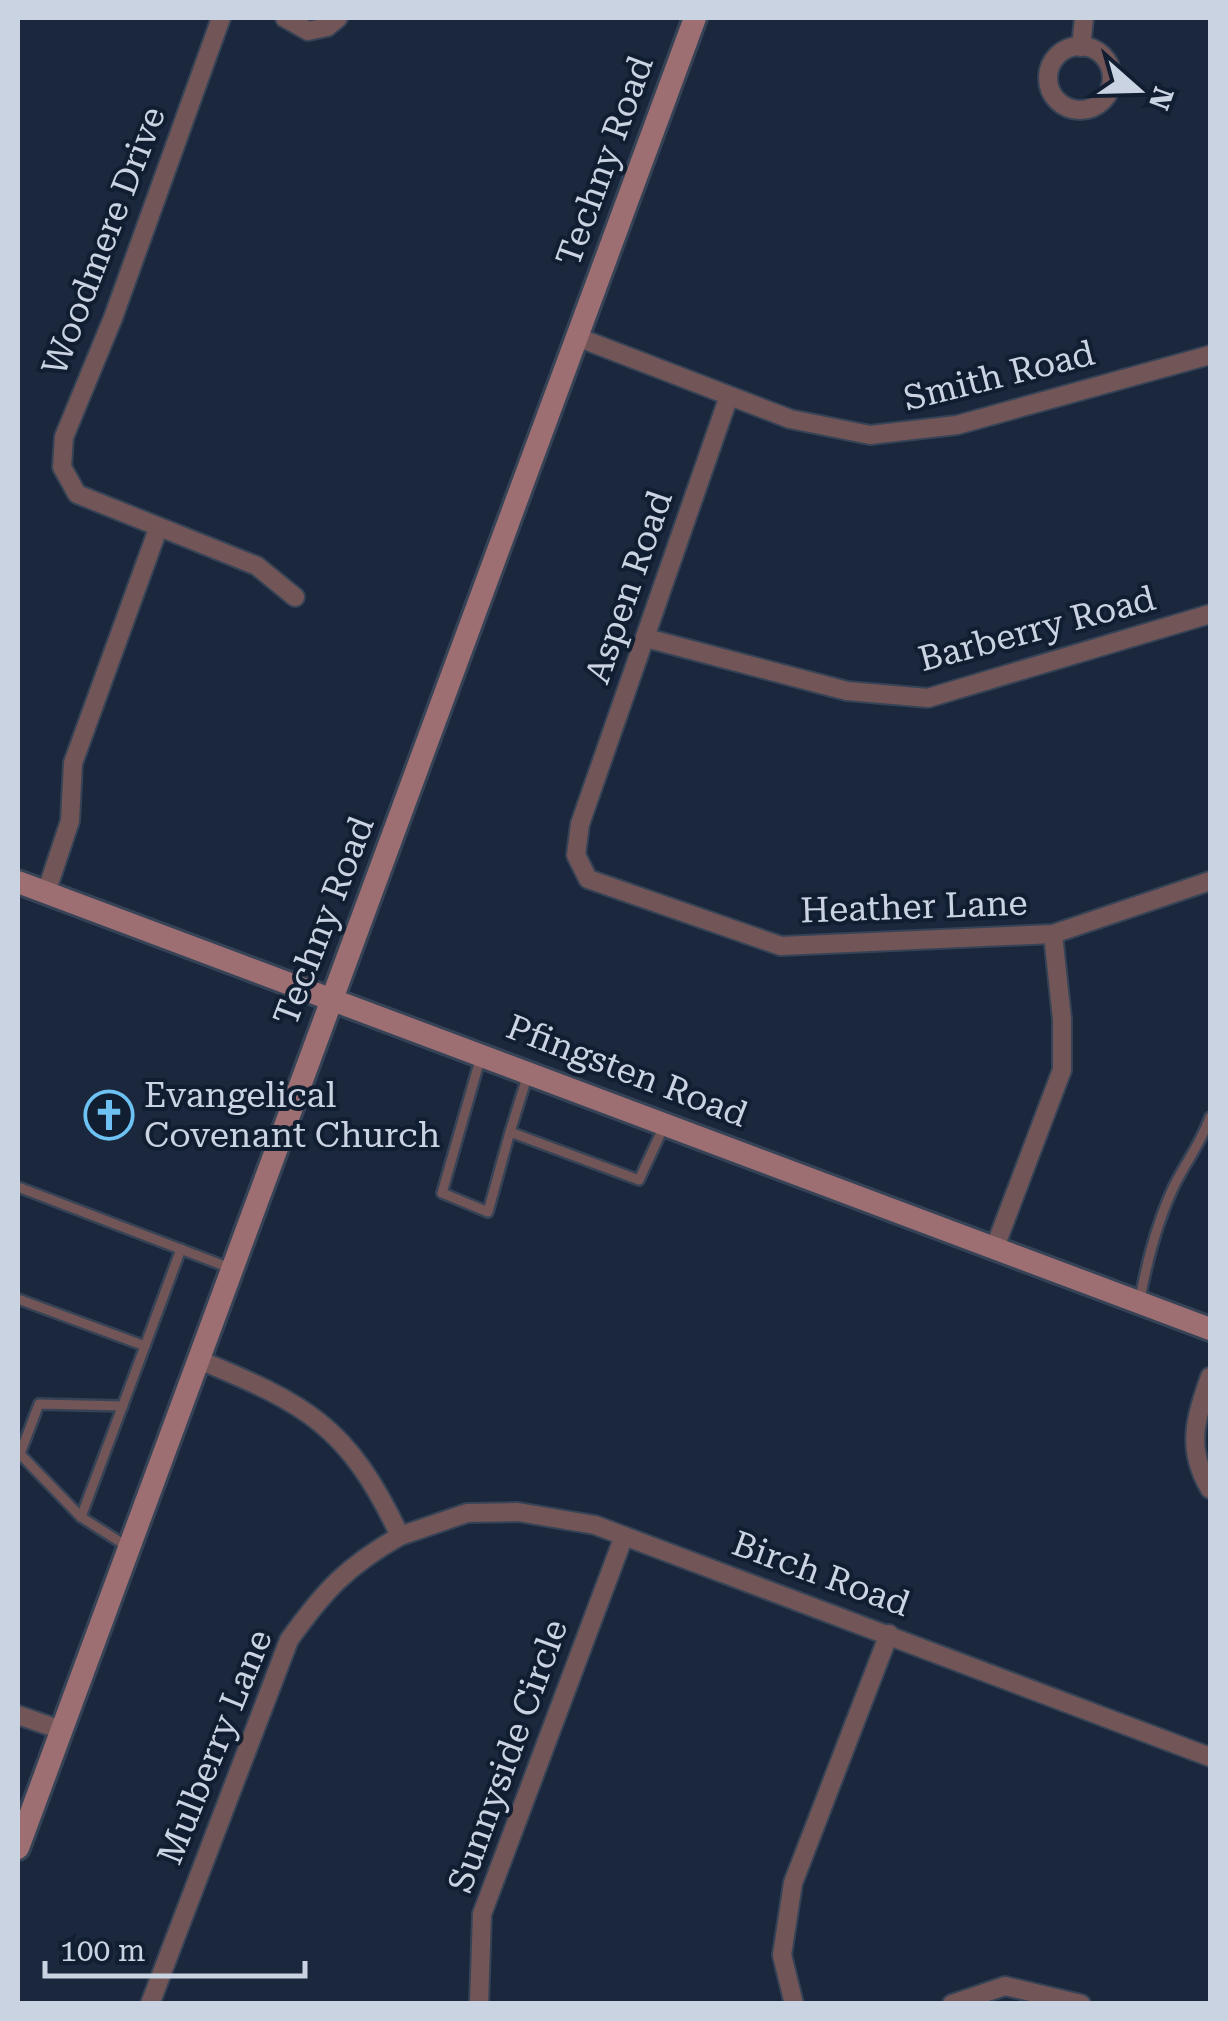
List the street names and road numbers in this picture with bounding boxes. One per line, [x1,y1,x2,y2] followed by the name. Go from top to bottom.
[548,50,662,272] street label: Techny Road
[34,101,174,381] street label: Woodmere Drive
[899,332,1099,420] street label: Smith Road
[577,485,681,689] street label: Aspen Road
[914,578,1160,680] street label: Barberry Road
[265,811,383,1031] street label: Techny Road
[800,883,1028,931] street label: Heather Lane
[501,1006,753,1136] street label: Pfingsten Road
[727,1523,915,1625] street label: Birch Road
[440,1614,576,1898] street label: Sunnyside Circle
[149,1624,281,1870] street label: Mulberry Lane

